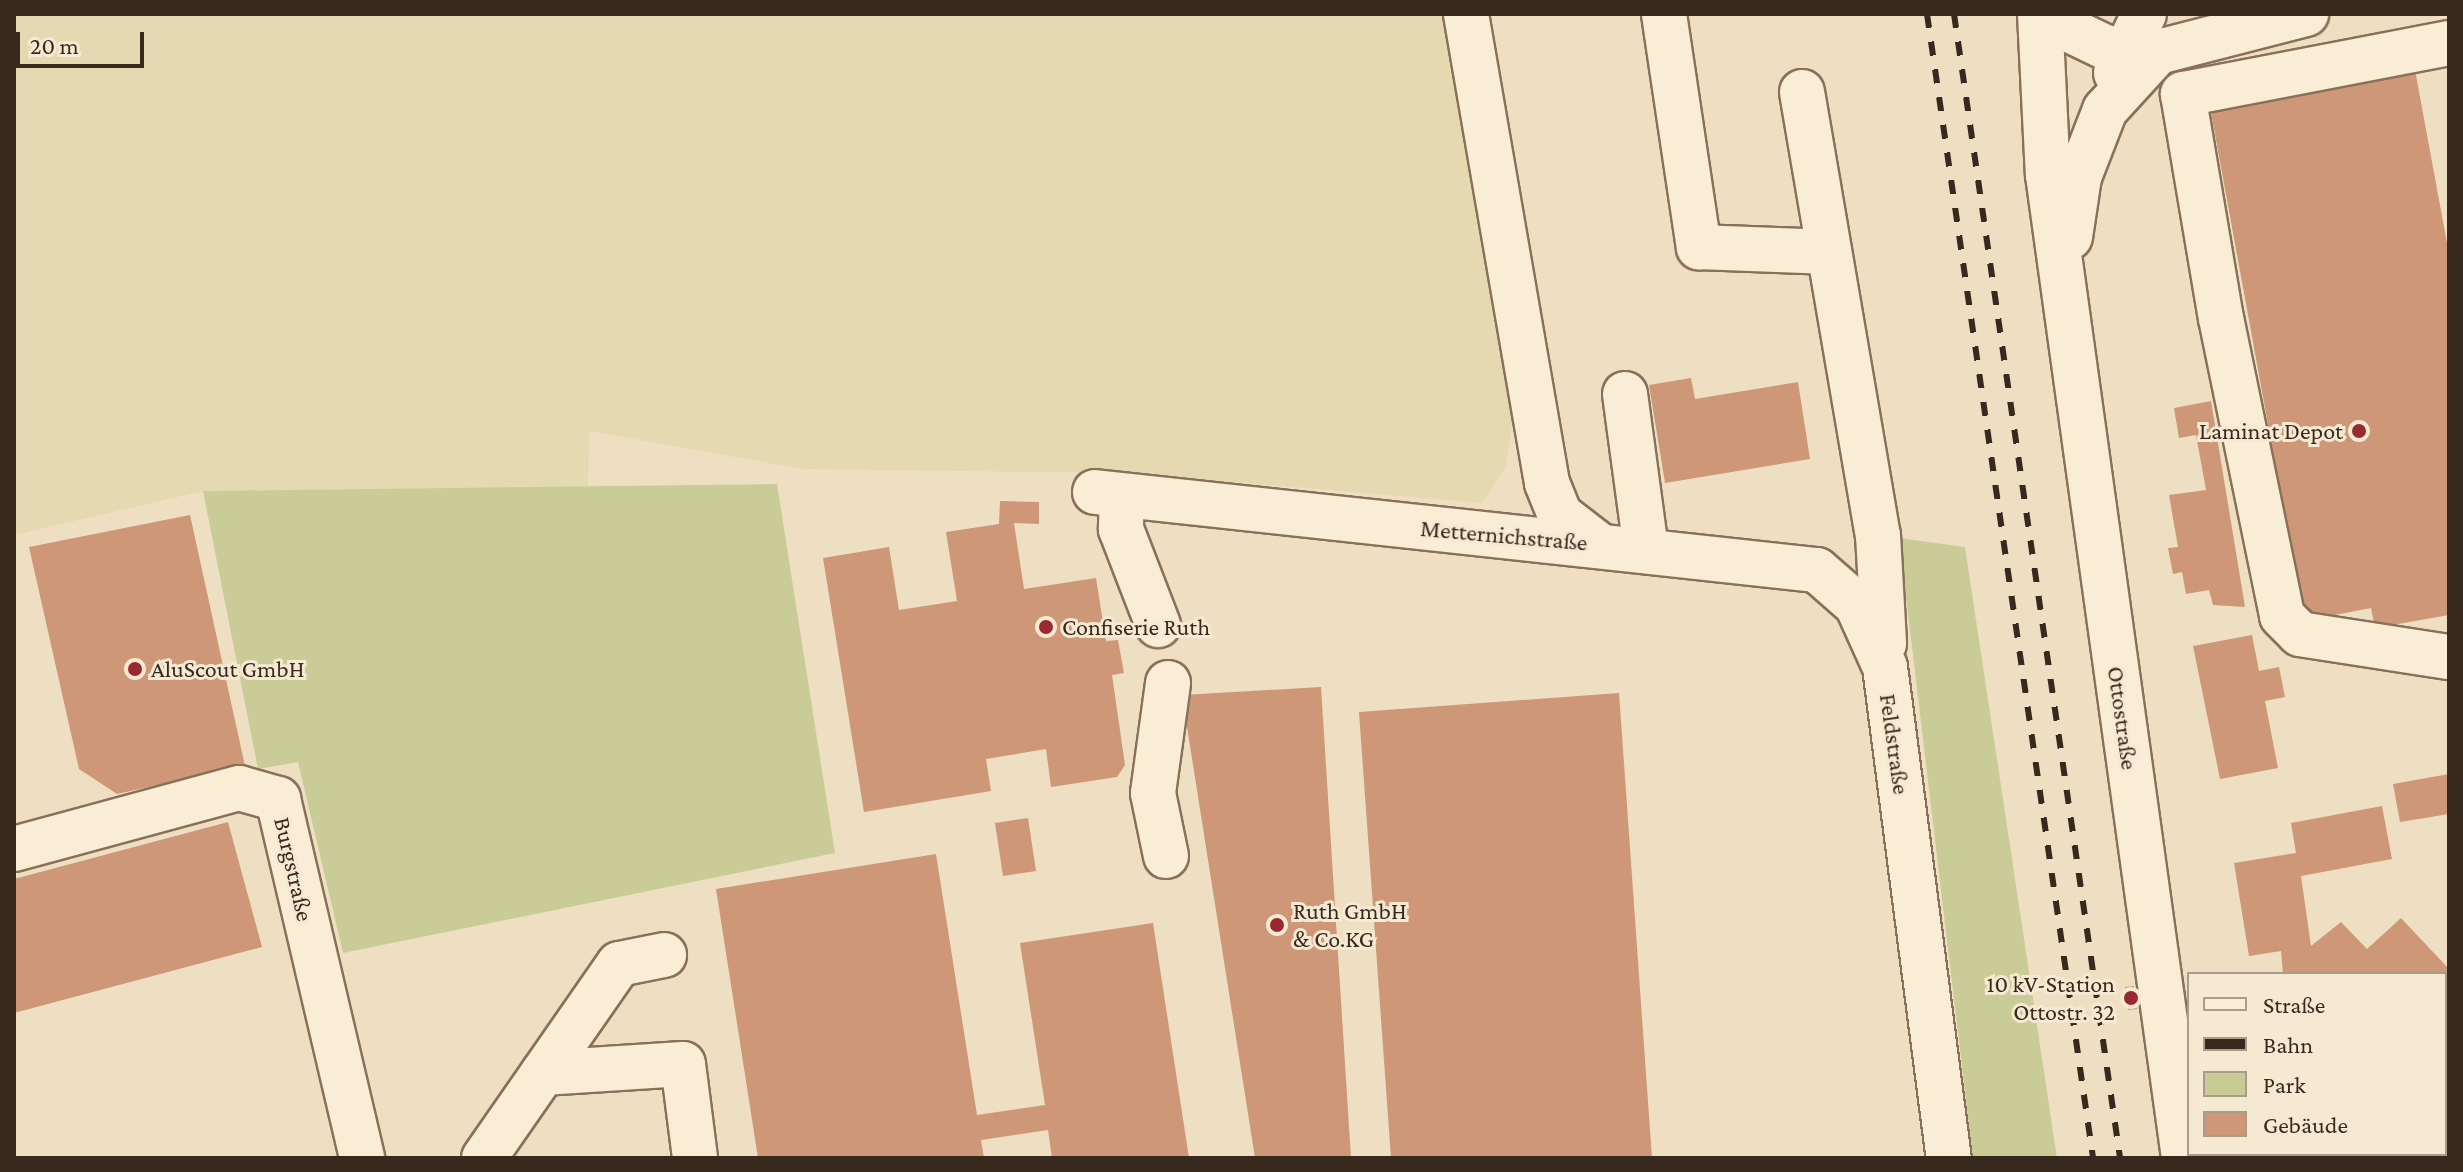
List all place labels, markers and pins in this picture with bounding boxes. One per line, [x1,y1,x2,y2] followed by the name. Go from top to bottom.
[2199,417,2343,445] place label: Laminat Depot
[2350,422,2368,440] marker: Laminat Depot
[1062,613,1210,641] place label: Confiserie Ruth
[1037,618,1055,636] marker: Confiserie Ruth
[151,655,304,683] place label: AluScout GmbH
[126,660,144,678] marker: AluScout GmbH
[1293,897,1407,953] place label: Ruth GmbH & Co.KG
[1268,916,1286,934] marker: Ruth GmbH & Co.KG
[1987,970,2115,1026] place label: 10 kV-Station Ottostr. 32
[2122,989,2140,1007] marker: 10 kV-Station Ottostr. 32

